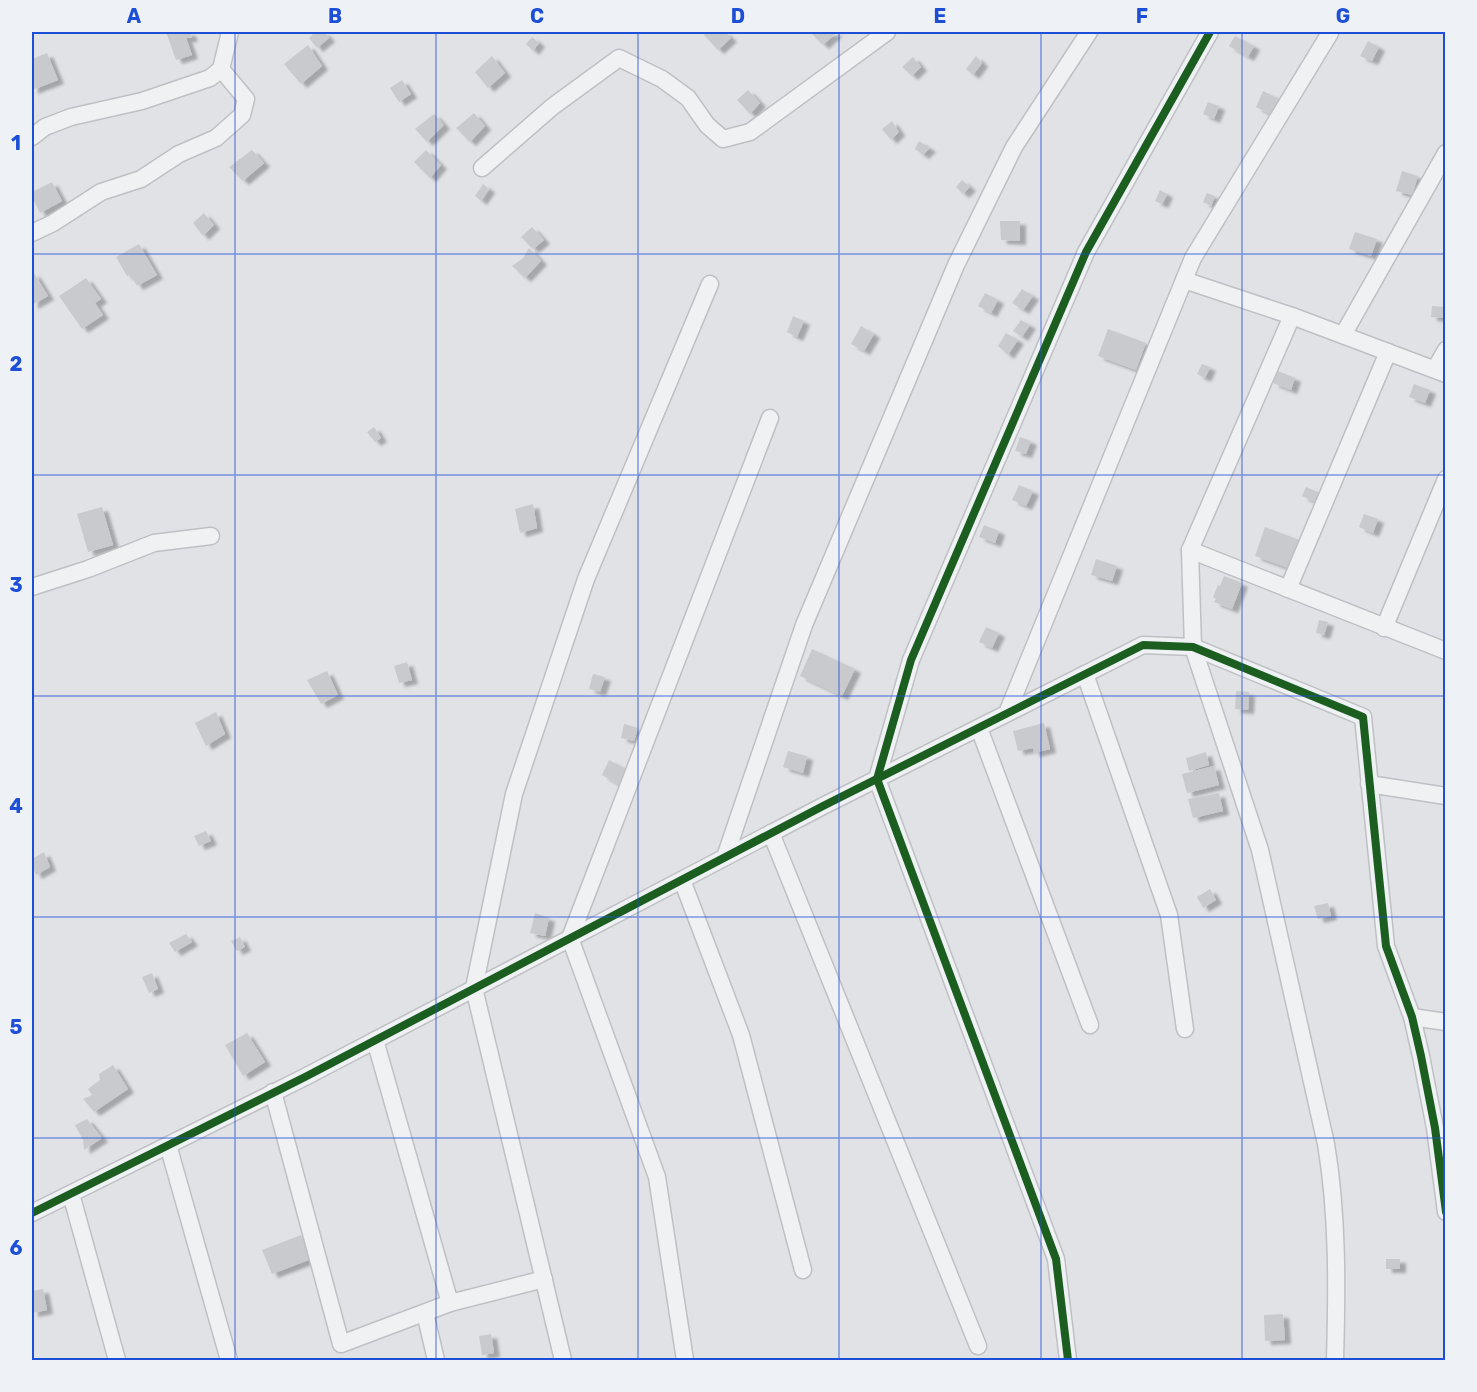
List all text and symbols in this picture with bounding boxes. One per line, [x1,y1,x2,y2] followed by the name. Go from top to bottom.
[127,4,142,28] text: A
[328,4,342,28] text: B
[530,4,544,28] text: C
[731,4,745,28] text: D
[934,4,946,28] text: E
[1136,4,1148,28] text: F
[1336,4,1350,28] text: G
[11,131,21,155] text: 1
[10,352,23,376] text: 2
[9,573,23,597] text: 3
[9,794,23,818] text: 4
[10,1015,23,1039] text: 5
[9,1236,23,1260] text: 6

